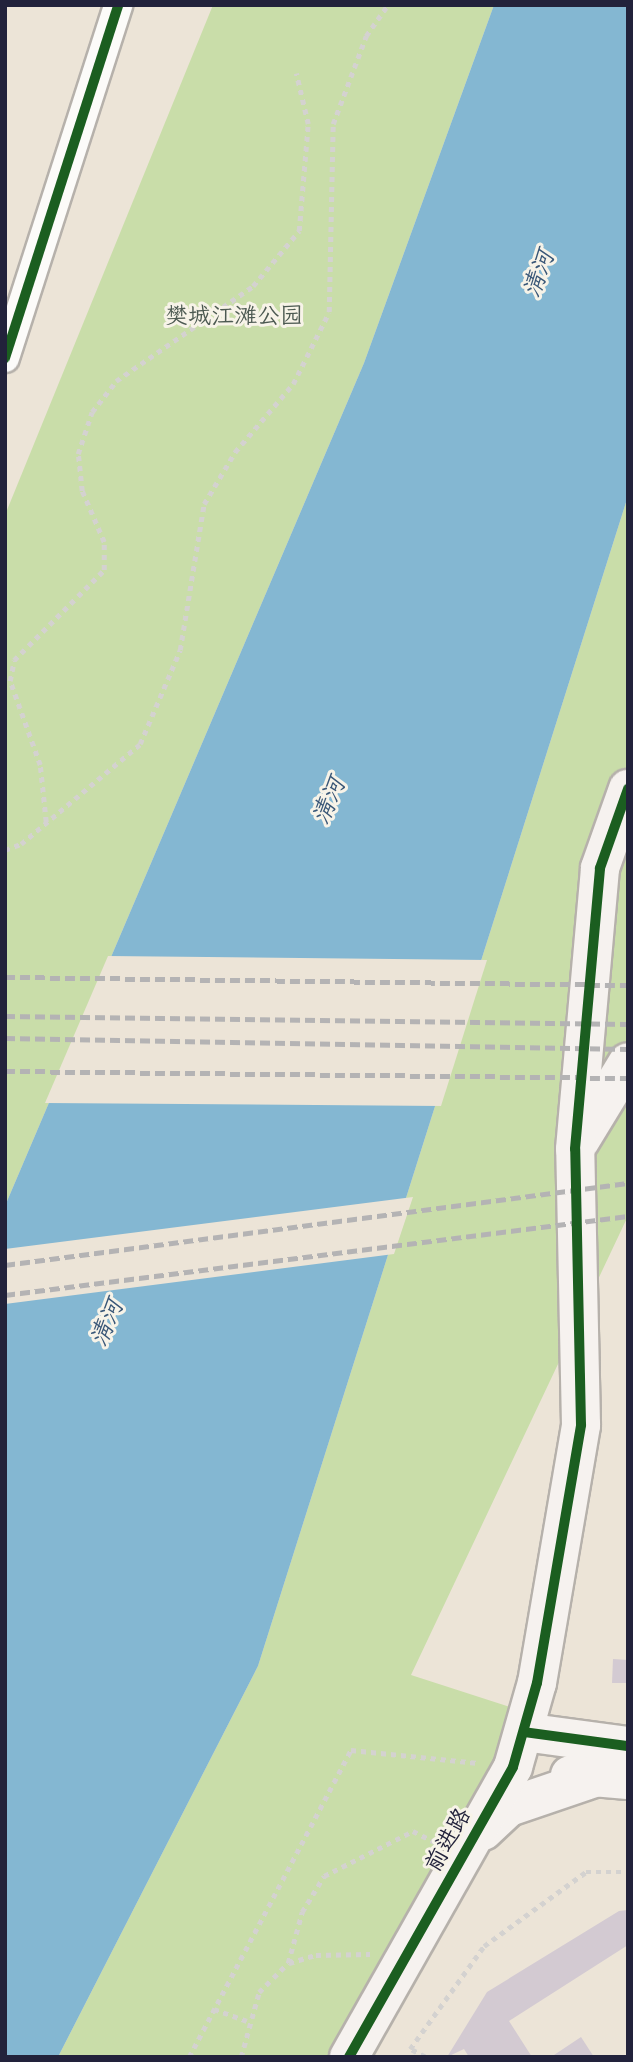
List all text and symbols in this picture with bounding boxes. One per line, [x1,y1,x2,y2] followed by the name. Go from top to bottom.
[517,247,561,301] water label: 清河
[165,302,303,330] park label: 樊城江滩公园
[306,773,352,829] water label: 清河
[84,1295,130,1351] water label: 清河
[419,1803,477,1877] street label: 前进路

